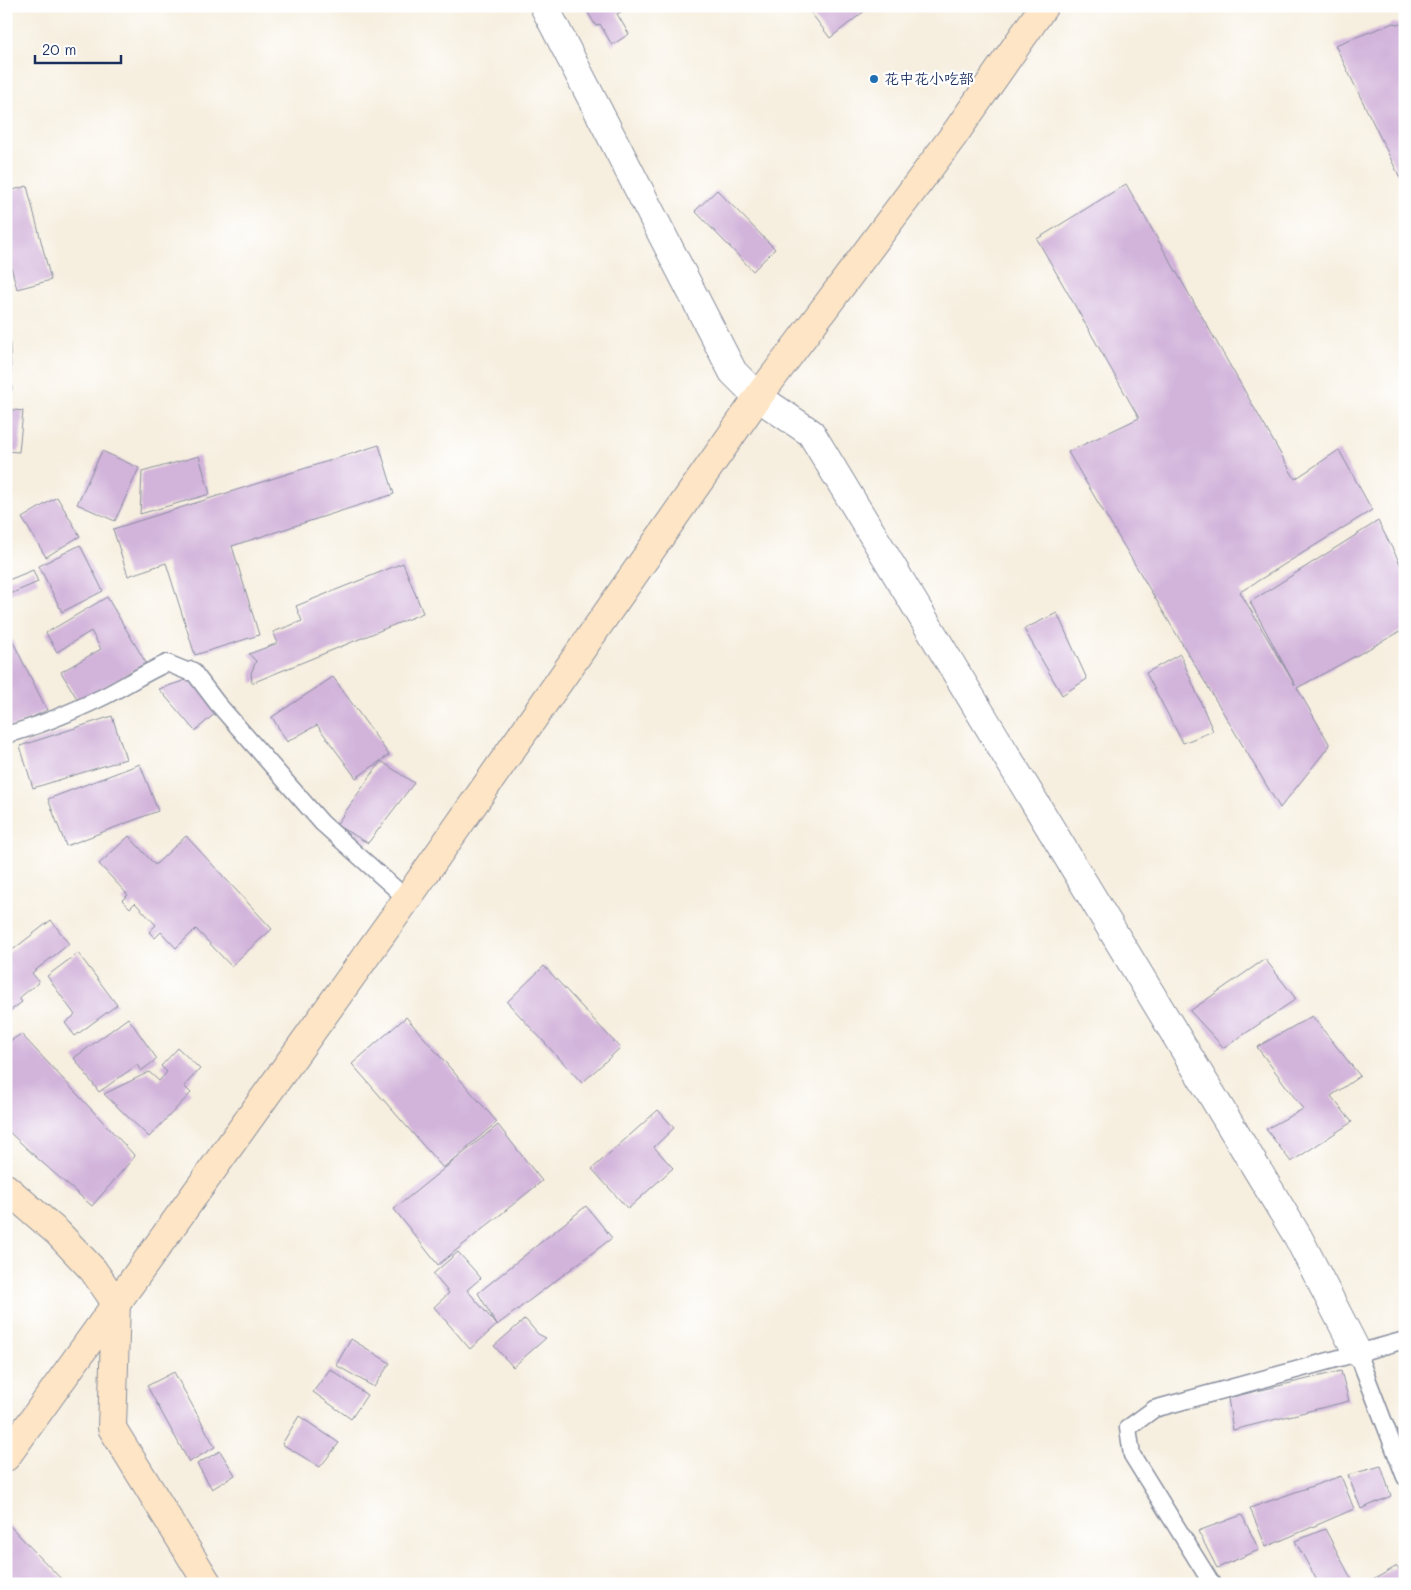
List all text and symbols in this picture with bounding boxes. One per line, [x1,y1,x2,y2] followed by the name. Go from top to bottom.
[35,32,121,64] scale bar
[42,39,76,59] text: 20 m
[884,68,974,88] place label: 花中花小吃部
[868,73,880,85] marker: 花中花小吃部

